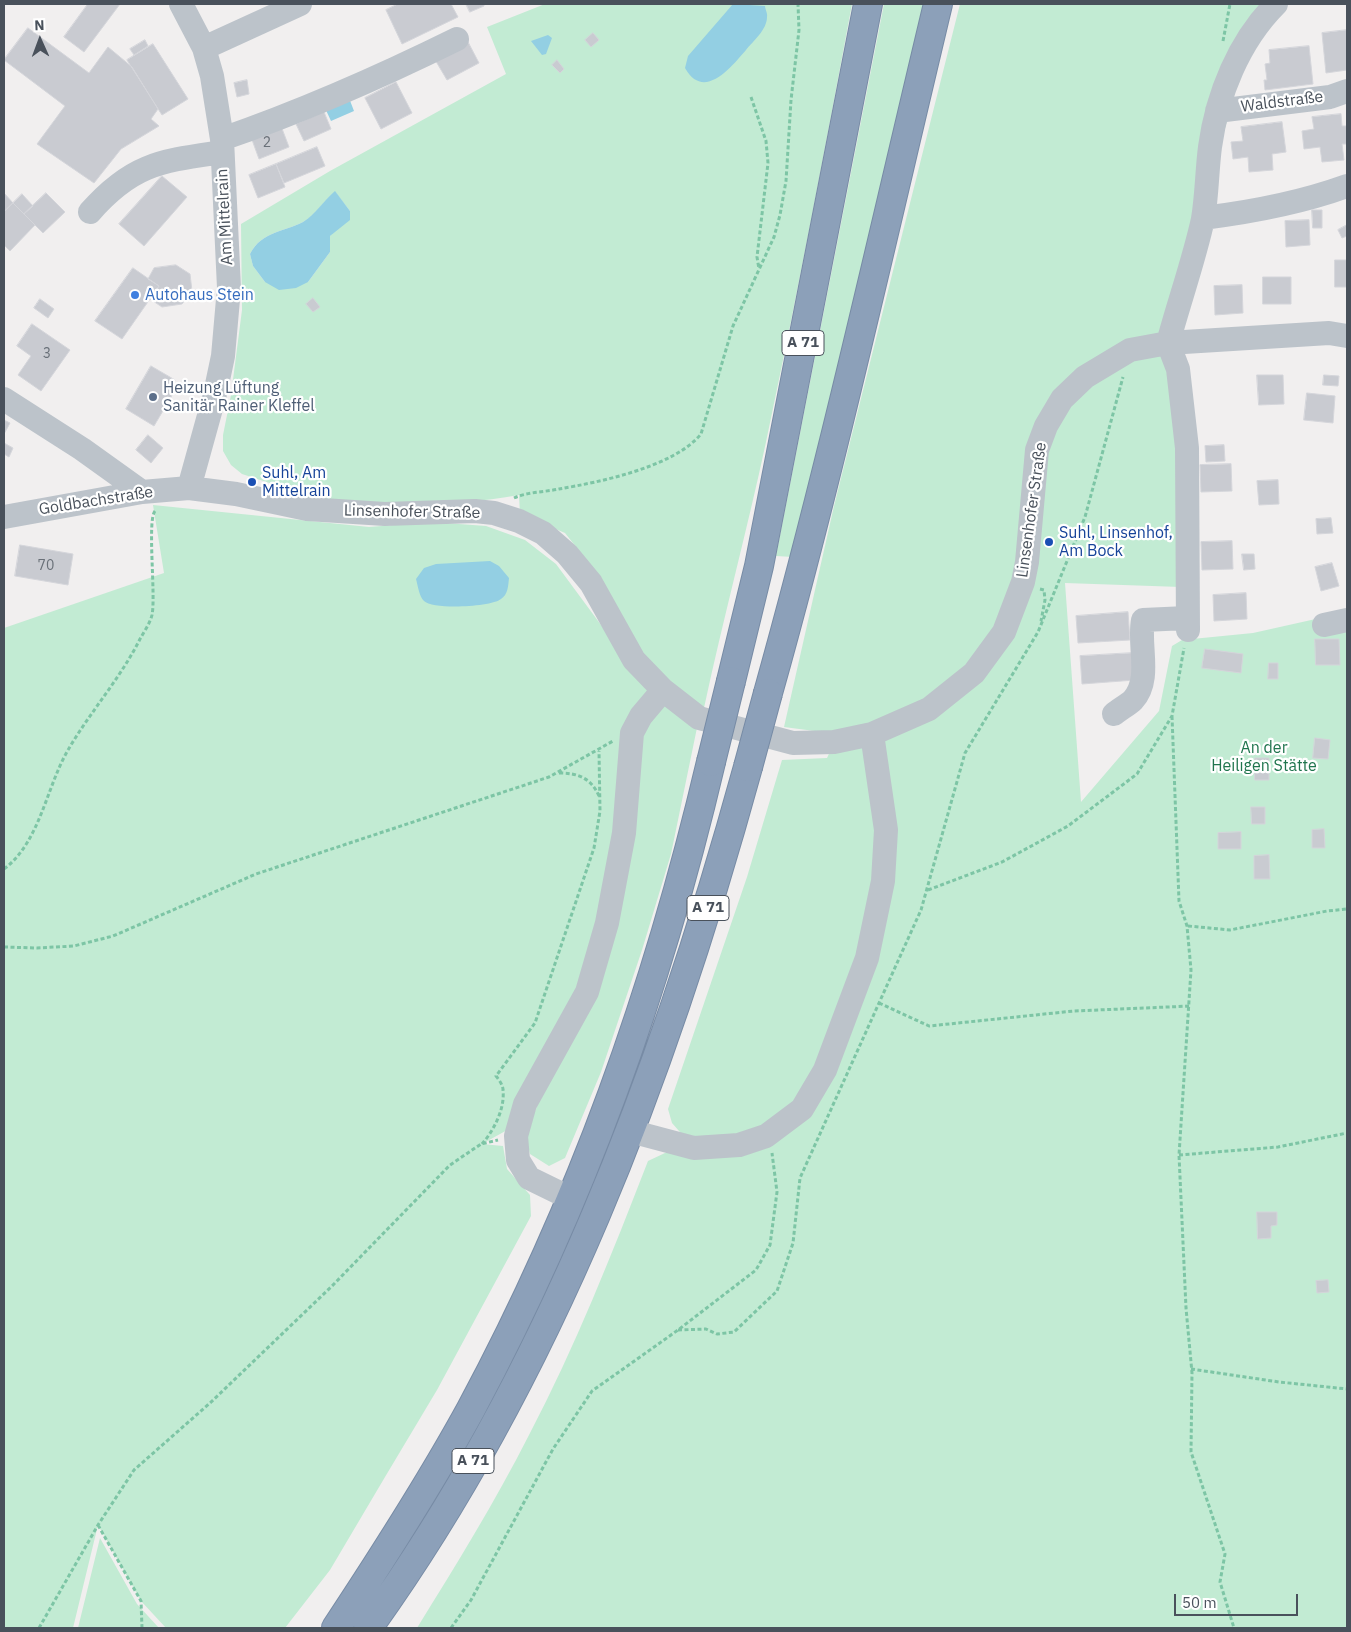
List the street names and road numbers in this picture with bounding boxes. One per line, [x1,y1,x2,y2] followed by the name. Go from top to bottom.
[1240,87,1324,117] street label: Waldstraße
[213,168,237,266] street label: Am Mittelrain
[782,330,824,356] road number: A 71
[1013,441,1051,579] street label: Linsenhofer Straße
[38,482,154,520] street label: Goldbachstraße
[344,501,480,523] street label: Linsenhofer Straße
[687,896,729,920] road number: A 71
[452,1448,494,1474] road number: A 71

